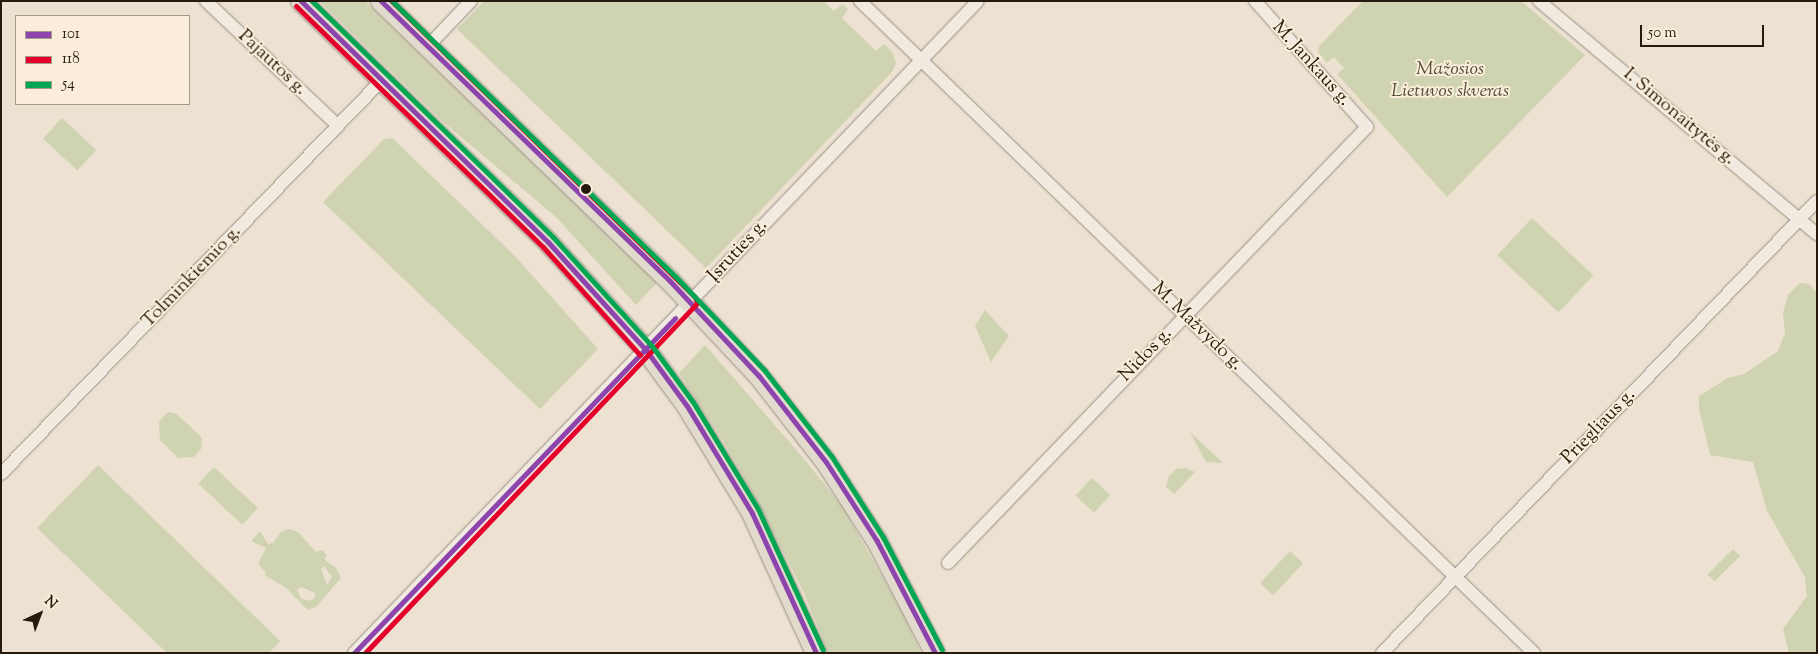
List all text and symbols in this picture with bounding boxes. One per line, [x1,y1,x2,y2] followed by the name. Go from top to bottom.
[15,15,190,105] legend
[1643,15,1767,47] scale bar
[1267,17,1355,111] street label: M. Jankaus g.
[1648,23,1677,44] text: 50 m
[62,24,80,45] text: 101
[233,25,311,101] street label: Pajautos g.
[62,49,80,70] text: 118
[1391,59,1509,103] park label: Mažosios Lietuvos skveras
[1618,63,1740,171] street label: I. Simonaitytės g.
[62,74,75,95] text: 54
[581,184,591,194] unlabelled marker
[703,215,773,287] street label: Įsruties g.
[137,221,247,333] street label: Tolminkiemio g.
[1147,278,1247,376] street label: M. Mažvydo g.
[1115,323,1177,387] street label: Nidos g.
[1557,384,1641,470] street label: Priegliaus g.
[15,589,65,639] north arrow
[39,592,61,614] text: N

